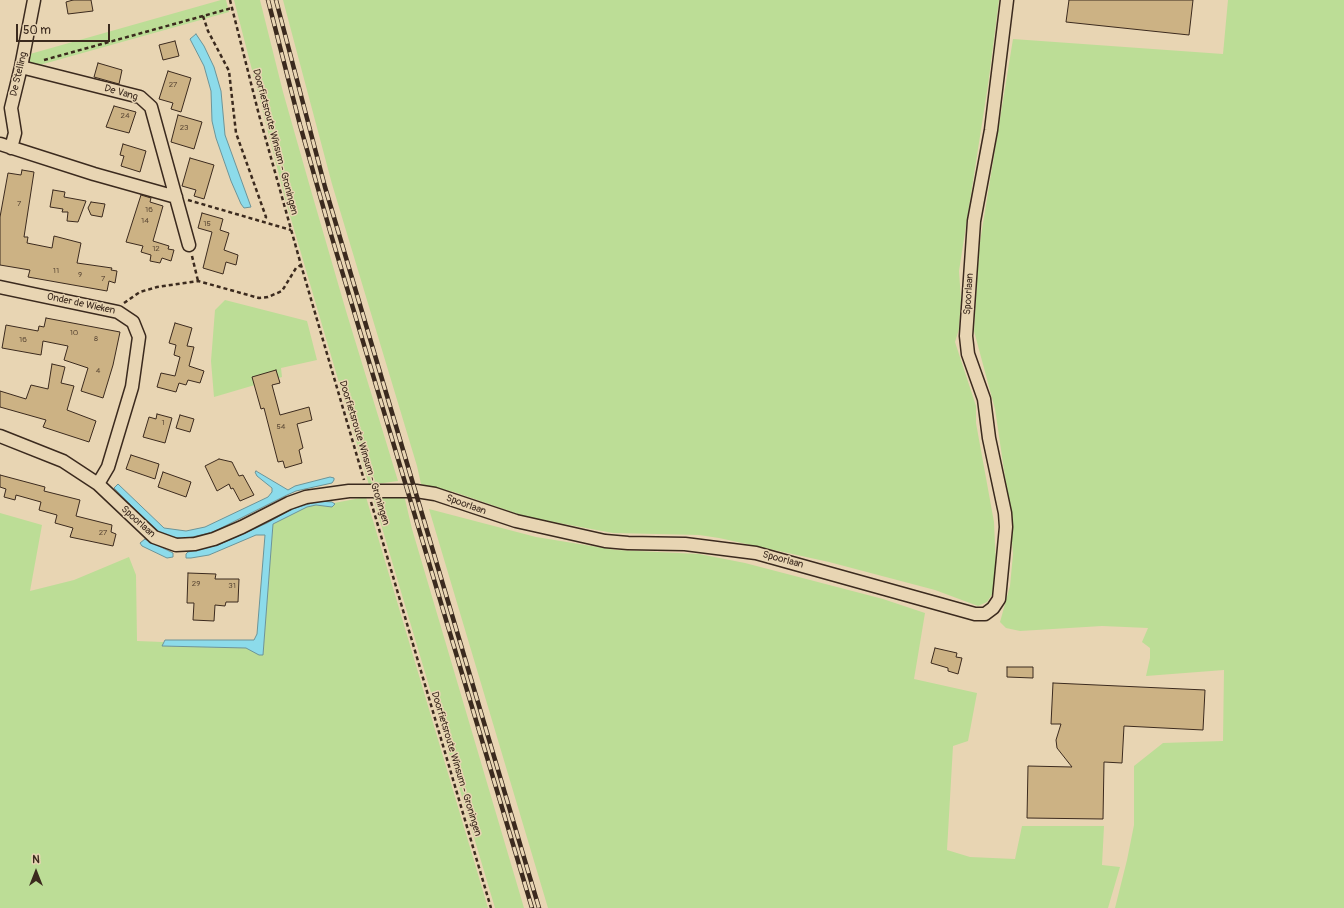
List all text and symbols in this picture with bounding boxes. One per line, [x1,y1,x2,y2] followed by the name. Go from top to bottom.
[18,16,112,42] scale bar
[23,23,51,38] text: 50 m
[8,51,30,97] street label: De Stelling
[250,68,300,216] street label: Doorfietsroute Winsum - Groningen
[169,80,177,90] house number: 27
[103,82,139,104] street label: De Vang
[120,111,130,121] house number: 24
[180,123,188,133] house number: 23
[17,199,21,209] house number: 7
[145,205,153,215] house number: 16
[141,216,149,226] house number: 14
[203,219,211,229] house number: 15
[152,244,160,254] house number: 12
[53,266,59,276] house number: 11
[78,270,82,280] house number: 9
[962,273,976,315] street label: Spoorlaan
[101,274,105,284] house number: 7
[46,291,116,317] street label: Onder de Wieken
[70,328,78,338] house number: 10
[94,334,98,344] house number: 8
[19,335,27,345] house number: 16
[96,366,100,376] house number: 4
[336,379,392,527] street label: Doorfietsroute Winsum - Groningen
[161,418,165,428] house number: 1
[277,422,285,432] house number: 54
[444,492,488,518] street label: Spoorlaan
[118,504,158,540] street label: Spoorlaan
[99,528,107,538] house number: 27
[761,549,805,571] street label: Spoorlaan
[192,579,200,589] house number: 29
[228,581,236,591] house number: 31
[428,690,484,838] street label: Doorfietsroute Winsum - Groningen
[16,852,56,892] north arrow
[32,853,40,866] text: N

